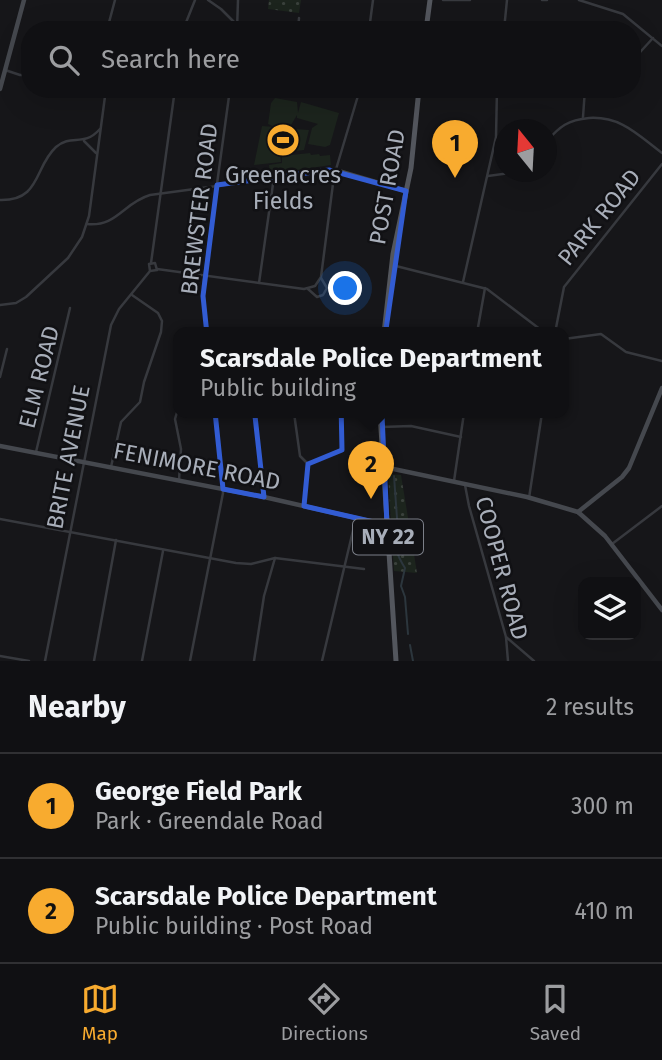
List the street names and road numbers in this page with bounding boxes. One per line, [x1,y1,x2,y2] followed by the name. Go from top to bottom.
[175,122,223,296] street label: BREWSTER ROAD
[363,127,411,247] street label: POST ROAD
[552,163,646,271] street label: PARK ROAD
[13,323,65,431] street label: ELM ROAD
[40,383,96,531] street label: BRITE AVENUE
[111,436,283,496] street label: FENIMORE ROAD
[469,493,535,643] street label: COOPER ROAD
[353,520,423,554] road number: NY 22

